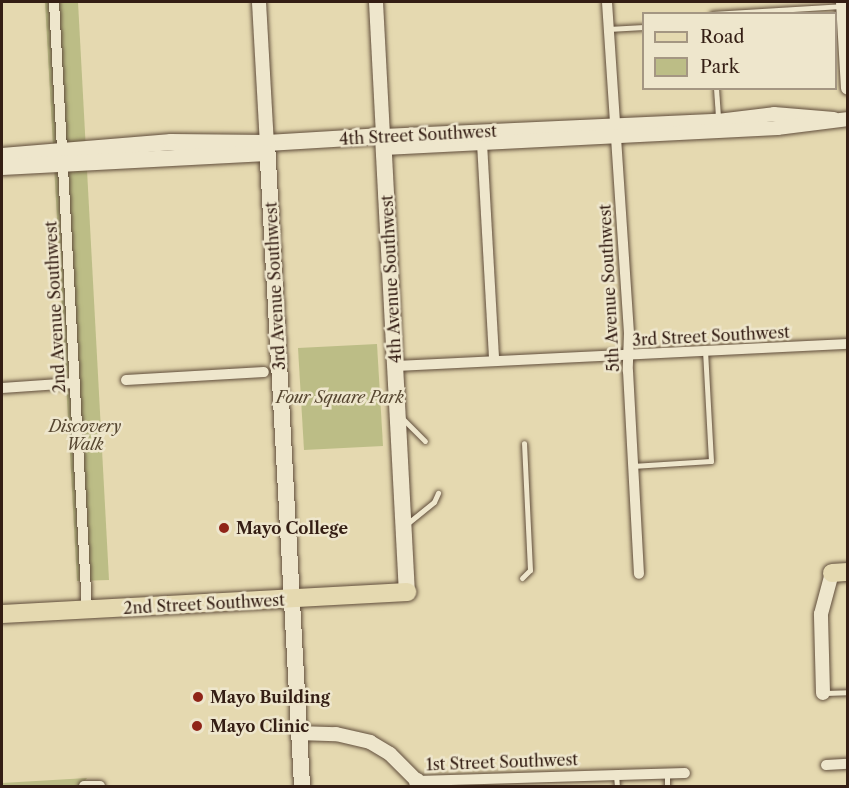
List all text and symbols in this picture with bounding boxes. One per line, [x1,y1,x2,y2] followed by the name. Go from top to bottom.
[642,12,837,90] legend
[700,26,745,48] text: Road
[700,56,739,78] text: Park
[339,121,497,149] street label: 4th Street Southwest
[377,194,405,364] street label: 4th Avenue Southwest
[261,201,289,371] street label: 3rd Avenue Southwest
[595,203,623,373] street label: 5th Avenue Southwest
[41,220,69,394] street label: 2nd Avenue Southwest
[632,322,790,350] street label: 3rd Street Southwest
[276,387,404,407] park label: Four Square Park
[49,416,121,454] park label: Discovery Walk
[236,518,348,538] place label: Mayo College
[217,521,231,535] marker: Mayo College
[123,590,285,618] street label: 2nd Street Southwest
[210,687,330,707] place label: Mayo Building
[191,690,205,704] marker: Mayo Building
[210,716,309,736] place label: Mayo Clinic
[188,717,206,735] marker: Mayo Clinic
[426,750,578,774] street label: 1st Street Southwest

